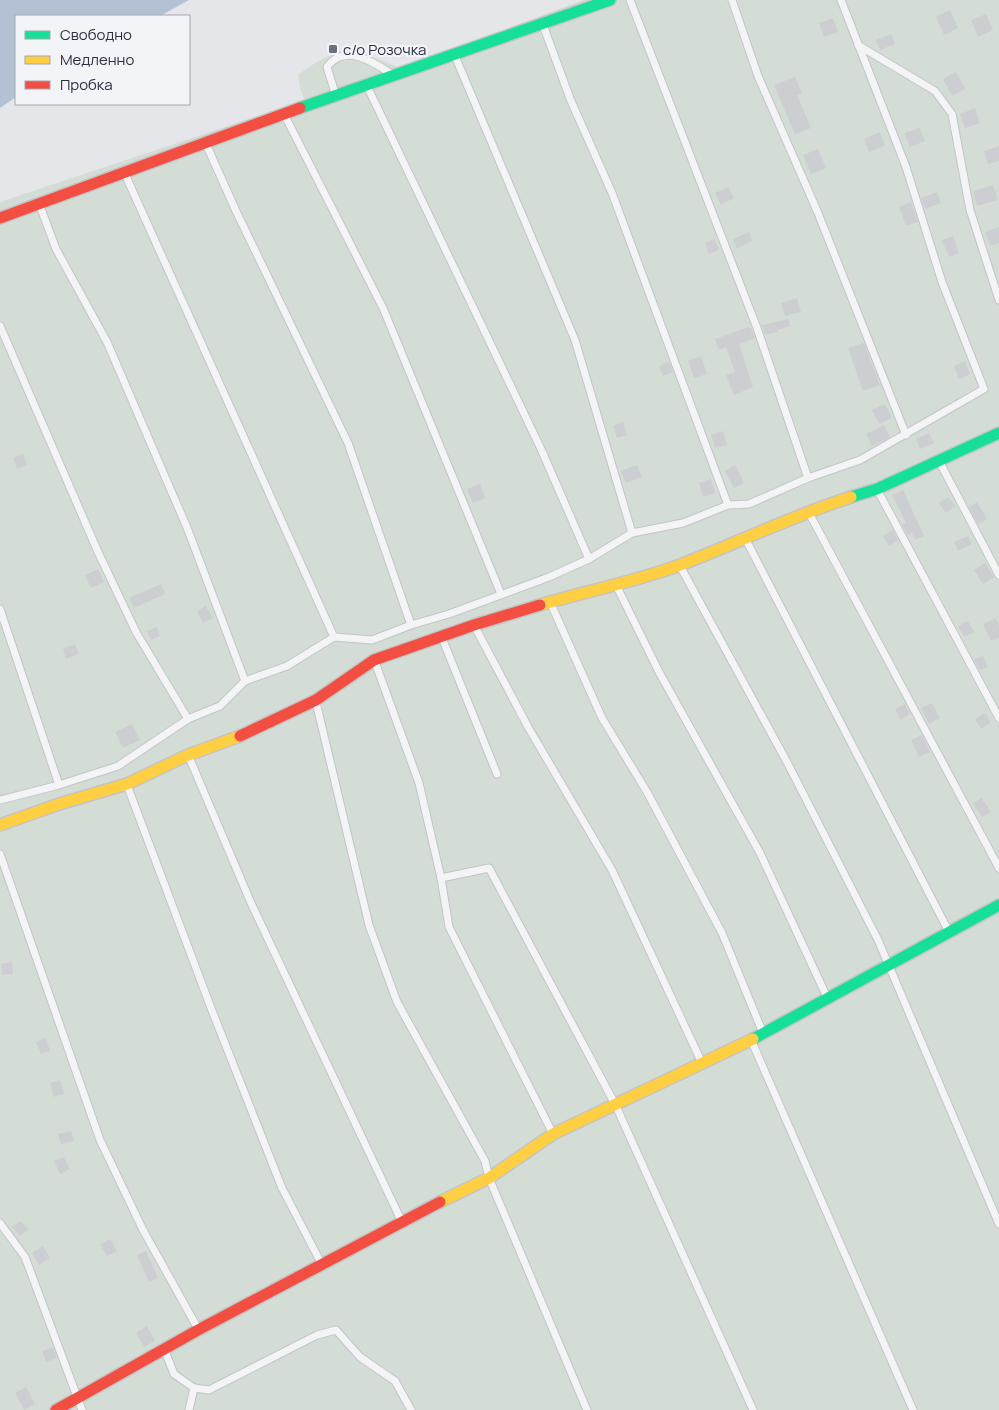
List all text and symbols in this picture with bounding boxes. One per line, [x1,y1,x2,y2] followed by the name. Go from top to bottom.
[15,15,190,105] legend
[60,24,132,45] text: Свободно
[343,39,426,60] place label: с/о Розочка
[327,43,339,55] marker: с/о Розочка
[60,49,134,70] text: Медленно
[60,74,113,95] text: Пробка

